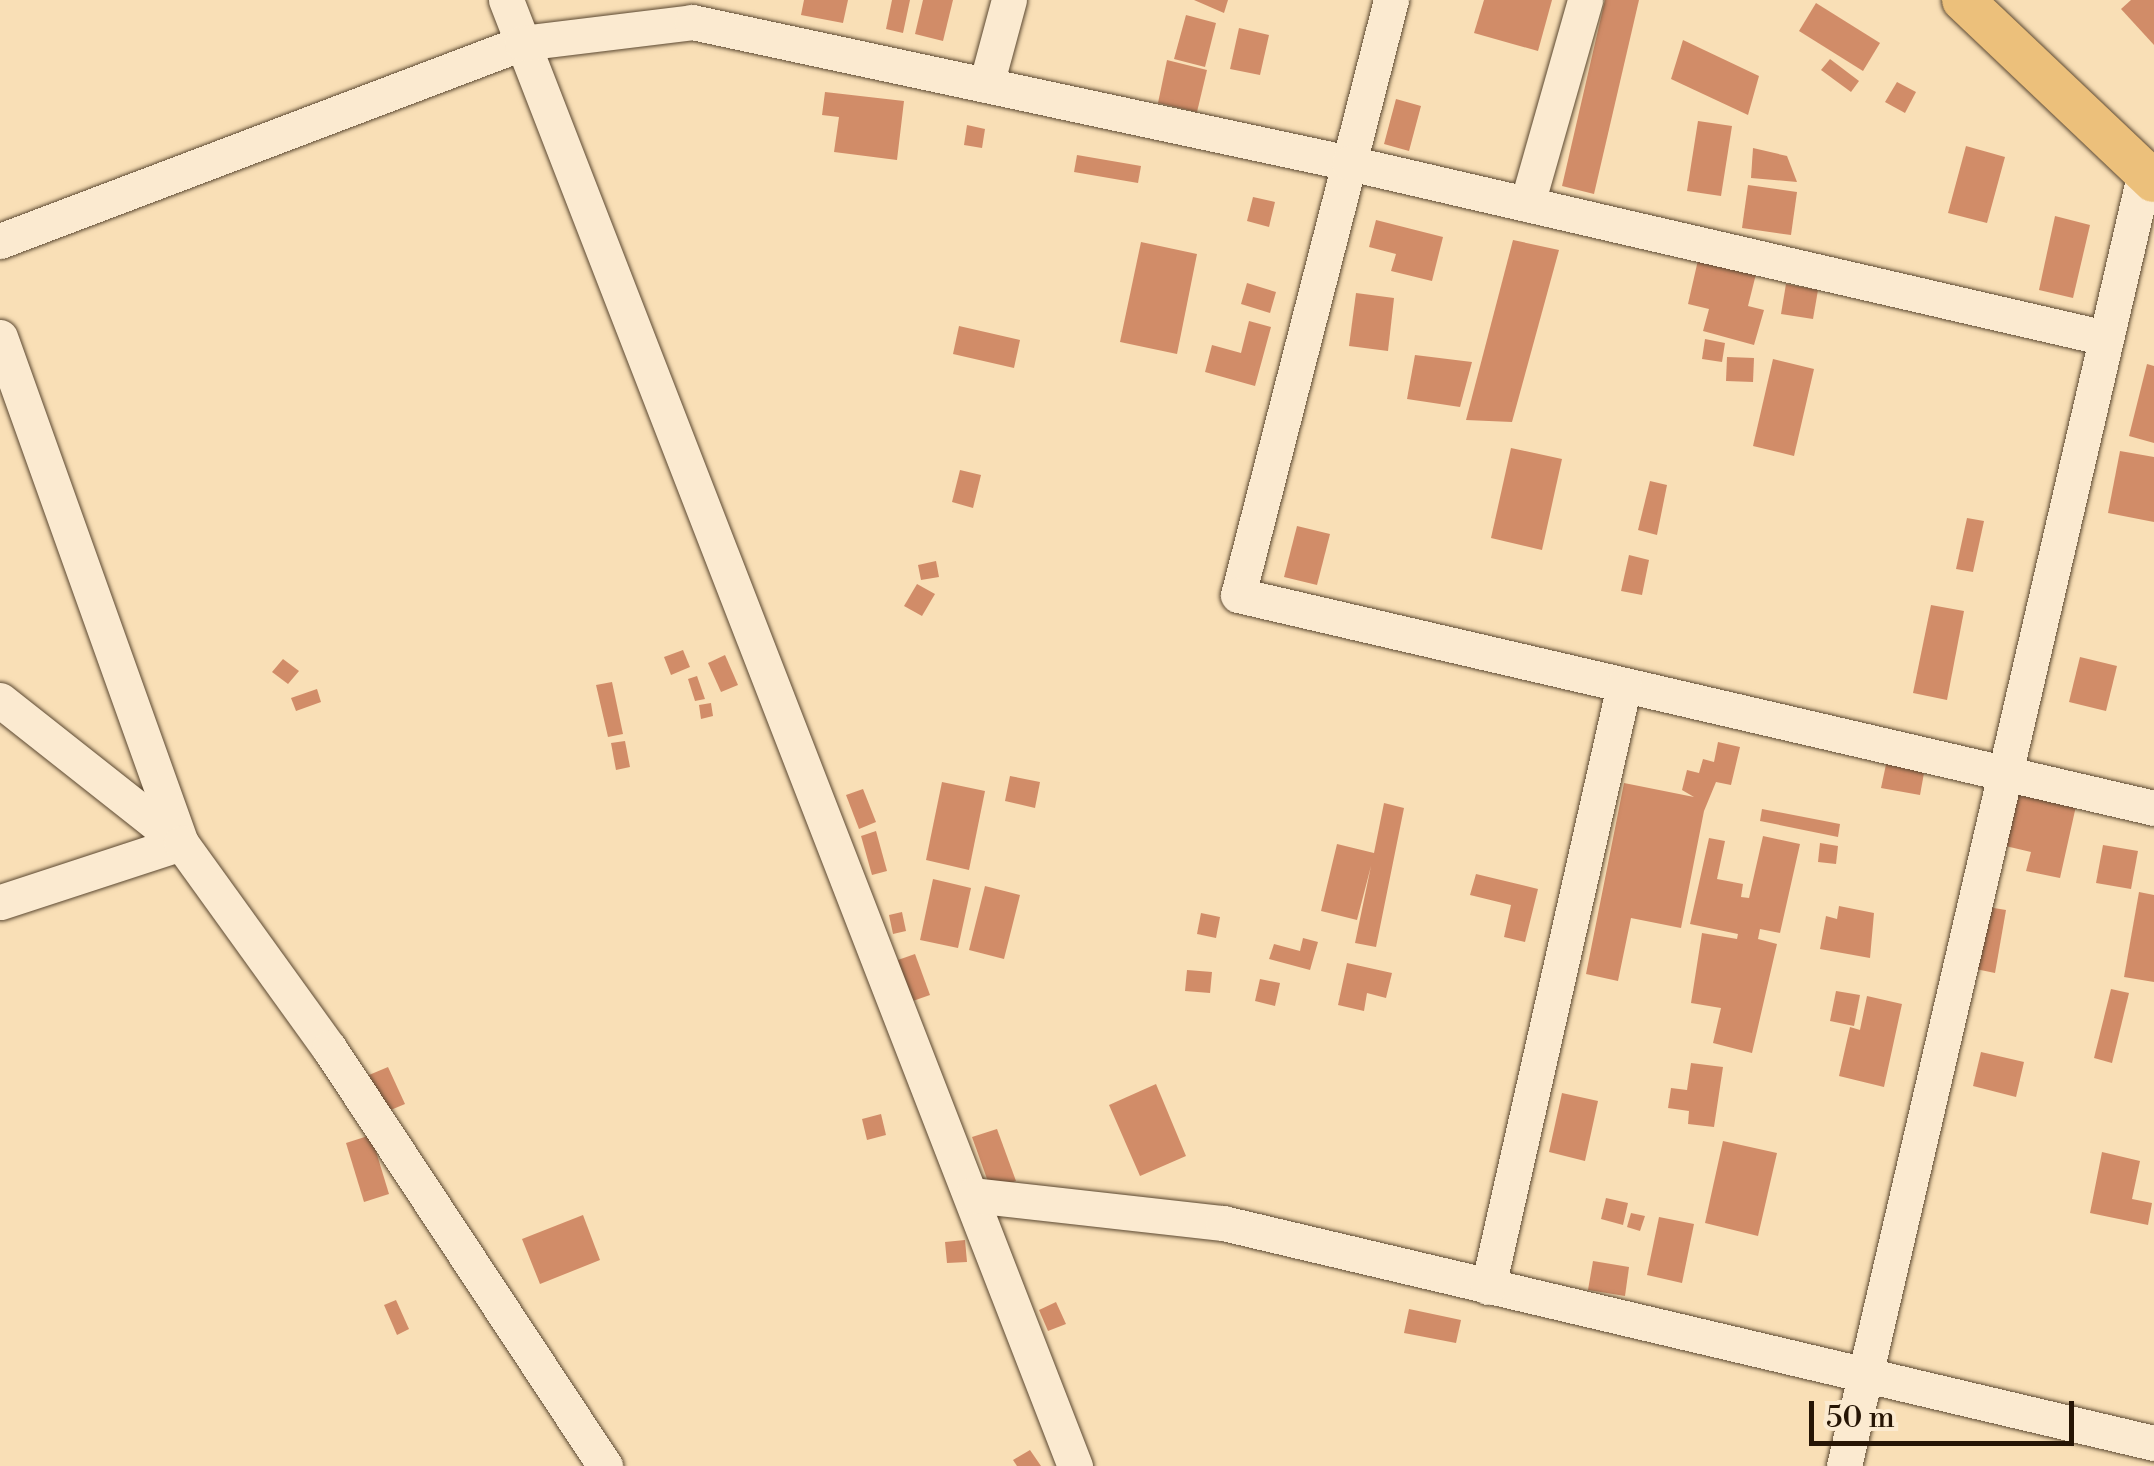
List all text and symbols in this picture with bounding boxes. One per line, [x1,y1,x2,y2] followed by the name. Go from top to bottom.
[1814,1381,2079,1443] scale bar
[1826,1399,1895,1437] text: 50 m

